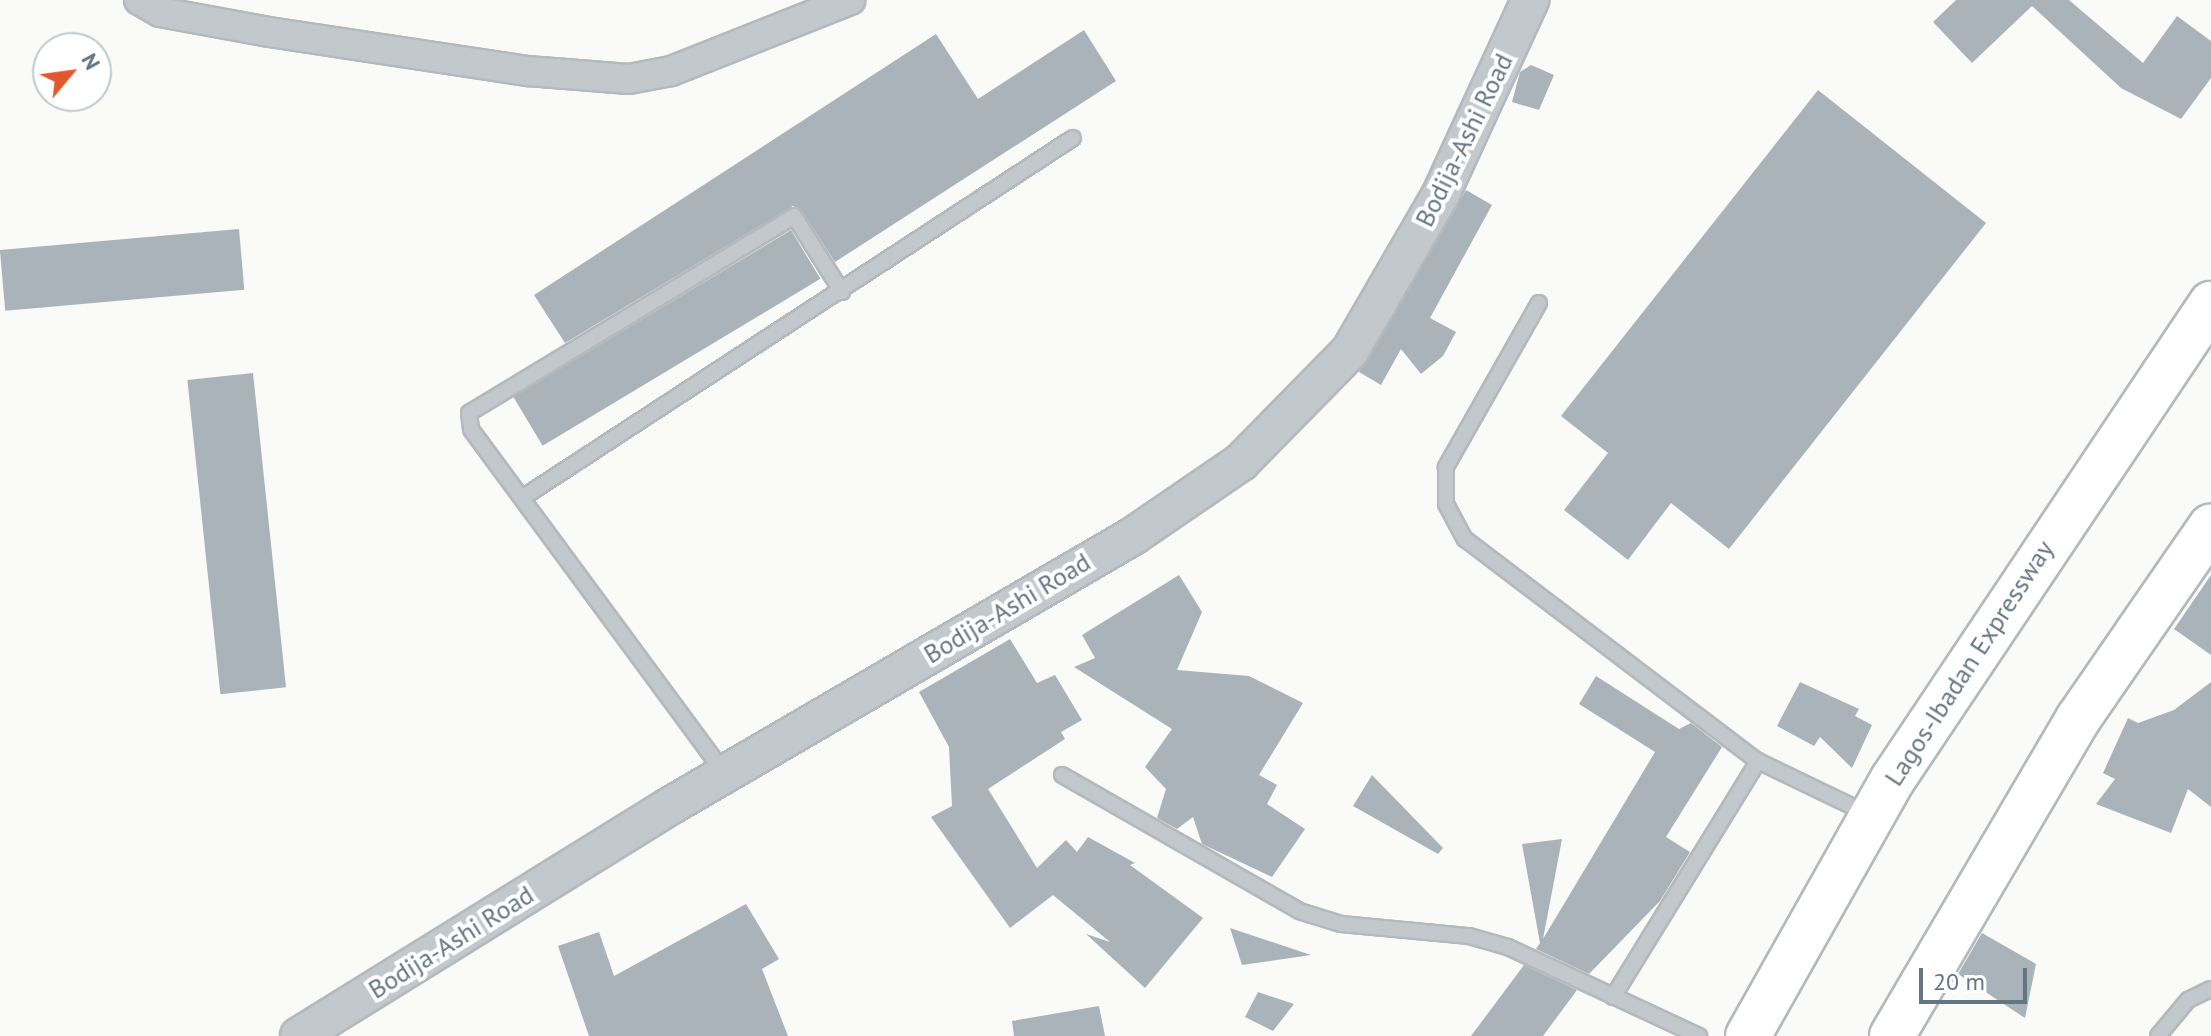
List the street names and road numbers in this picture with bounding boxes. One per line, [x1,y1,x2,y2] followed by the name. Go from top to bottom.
[1409,48,1519,232] street label: Bodija-Ashi Road
[1878,535,2060,791] street label: Lagos-Ibadan Expressway
[918,546,1096,670] street label: Bodija-Ashi Road
[363,879,539,1005] street label: Bodija-Ashi Road

